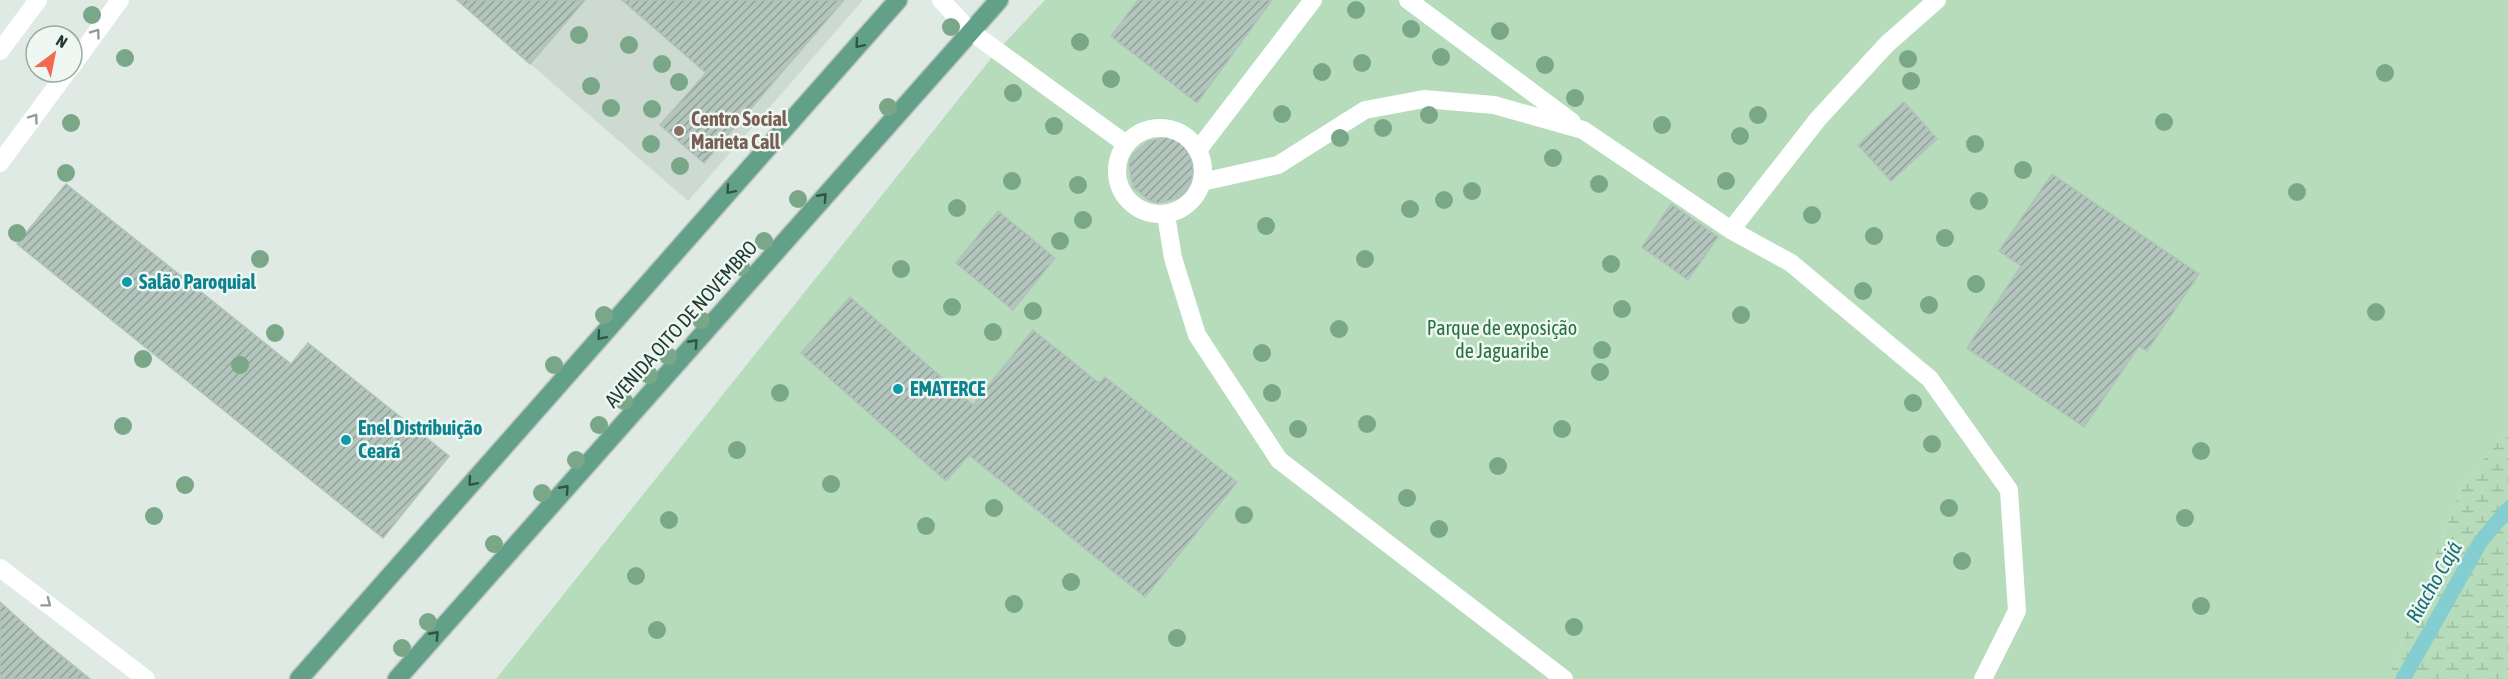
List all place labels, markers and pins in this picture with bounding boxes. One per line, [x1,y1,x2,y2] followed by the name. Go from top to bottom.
[691,107,788,153] place label: Centro Social Marieta Call
[672,124,686,138] marker: Centro Social Marieta Call
[139,270,256,293] place label: Salão Paroquial
[120,275,134,289] marker: Salão Paroquial
[910,377,986,400] place label: EMATERCE
[891,382,905,396] marker: EMATERCE
[358,416,482,462] place label: Enel Distribuição Ceará
[339,433,353,447] marker: Enel Distribuição Ceará

